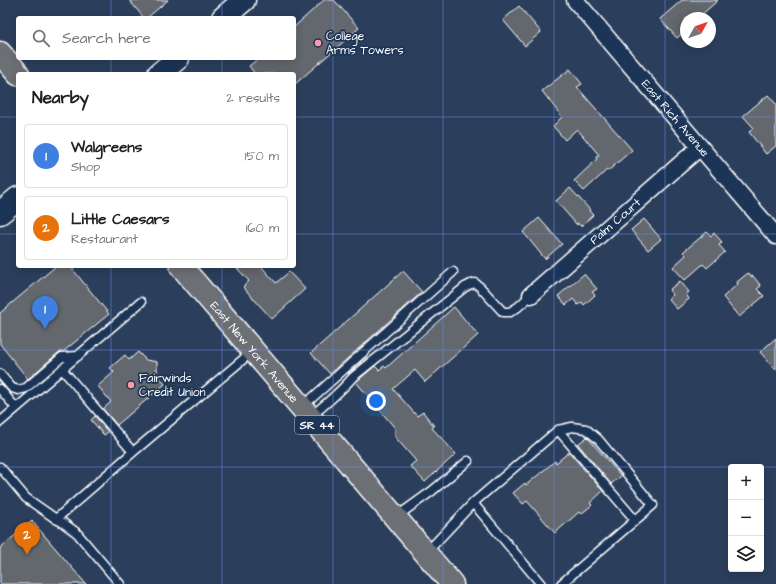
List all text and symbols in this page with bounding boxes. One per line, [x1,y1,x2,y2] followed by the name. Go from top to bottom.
[680,12,716,48] north arrow
[16,16,296,60] search box
[30,27,52,49] icon: search
[62,28,151,49] text: Search here
[326,28,404,59] place label: College Arms Towers
[313,38,323,48] marker: College Arms Towers
[638,76,714,161] street label: East Rich Avenue
[32,86,89,110] text: Nearby
[226,89,280,107] text: 2 results
[71,137,142,158] text: Walgreens
[45,147,47,165] text: 1
[245,147,279,165] text: 150 m
[71,158,100,176] text: Shop
[586,194,645,248] street label: Palm Court
[71,209,170,230] text: Little Caesars
[42,219,50,237] text: 2
[246,219,279,237] text: 160 m
[71,230,138,248] text: Restaurant
[32,296,58,329] pin: 1
[206,298,303,407] street label: East New York Avenue
[139,370,206,401] place label: Fairwinds Credit Union
[126,380,136,390] marker: Fairwinds Credit Union
[366,391,386,411] your location
[295,416,339,434] road number: SR 44
[728,464,764,572] map controls
[728,464,764,500] button: +
[728,500,764,536] button: −
[14,522,40,555] pin: 2
[728,536,764,572] button: layers

